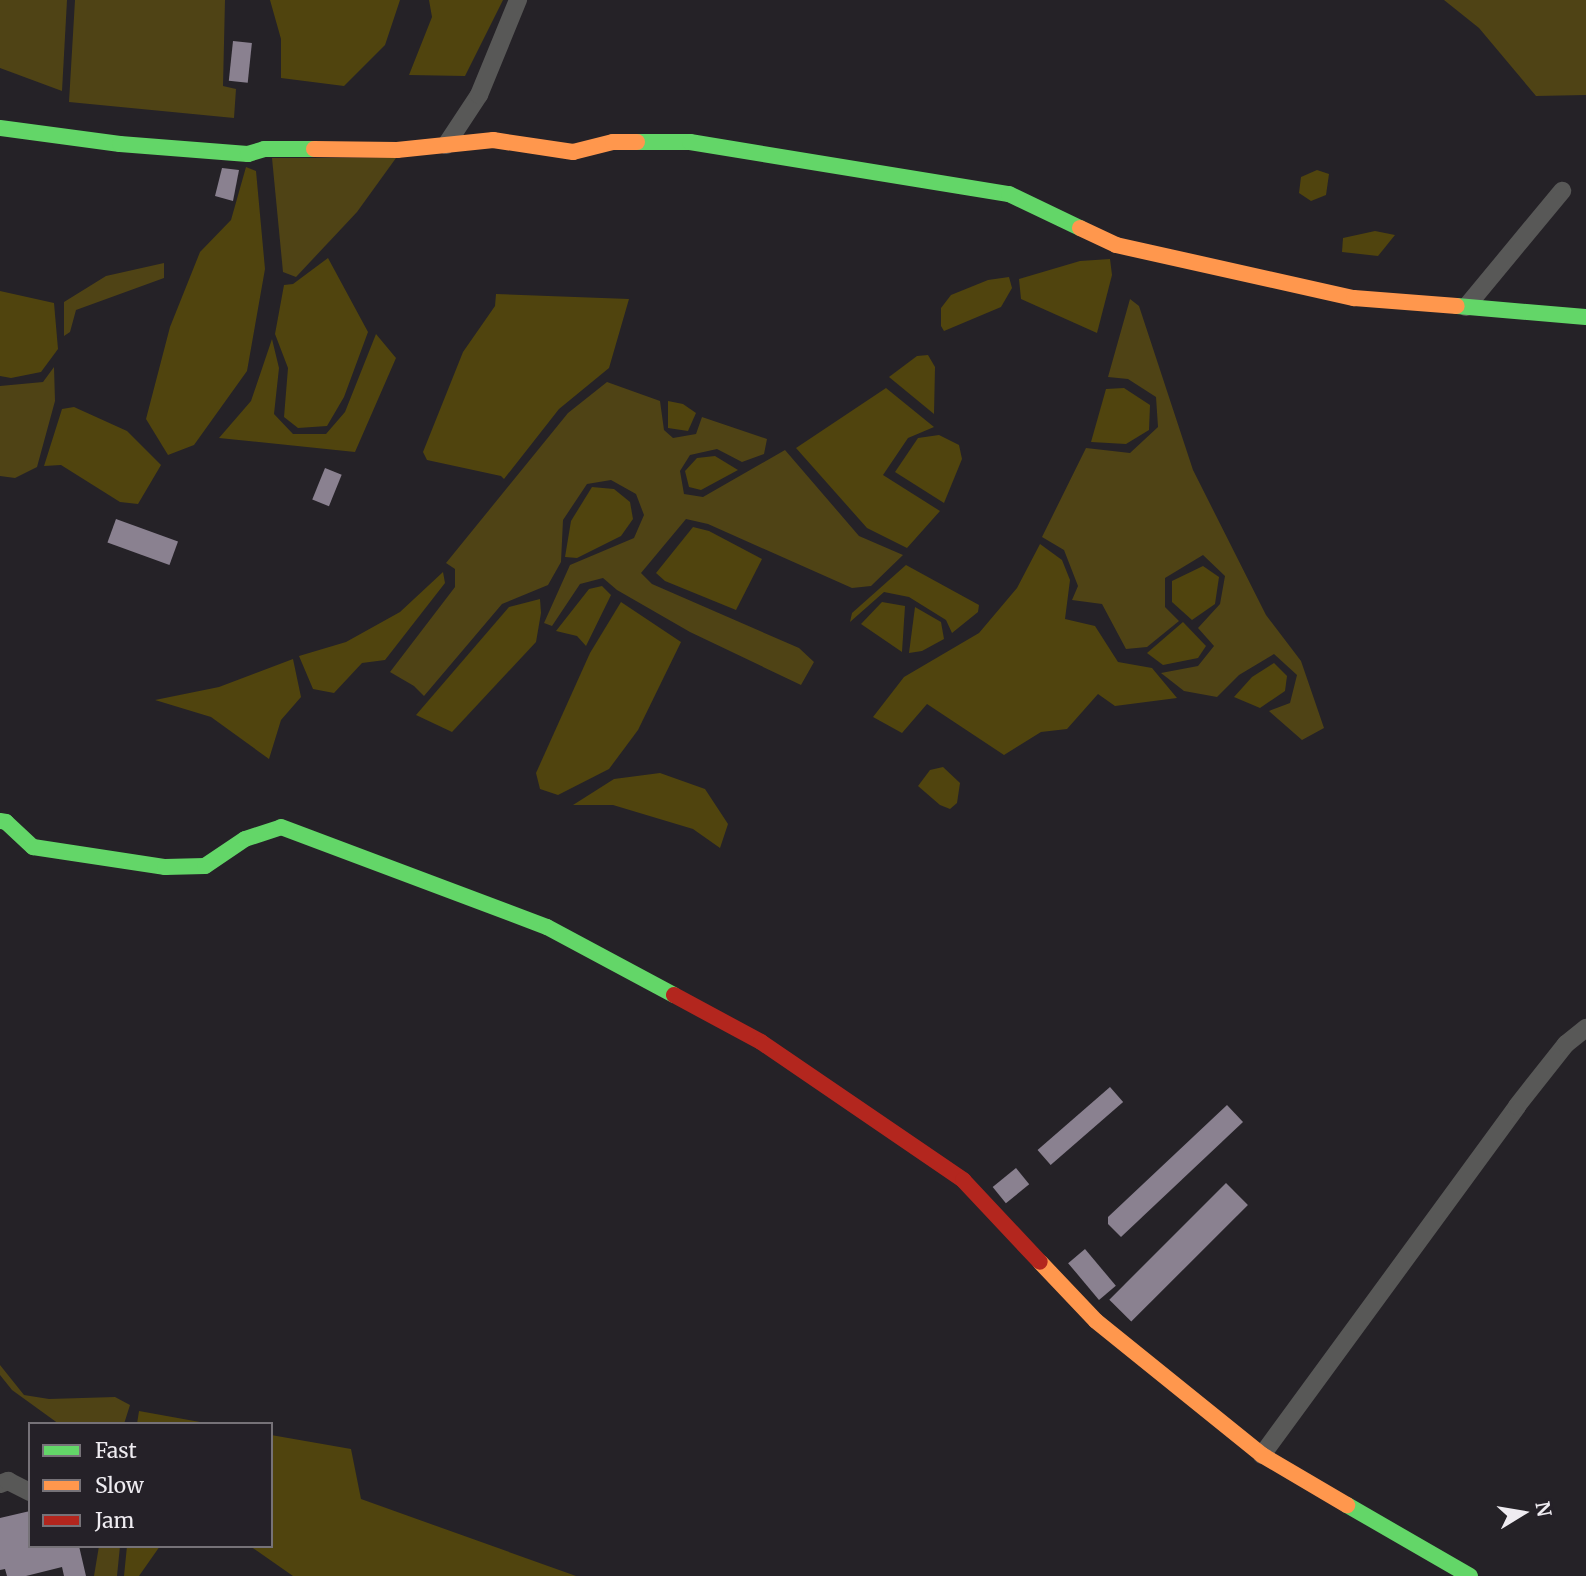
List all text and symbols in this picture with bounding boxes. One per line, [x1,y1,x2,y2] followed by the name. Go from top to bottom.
[28,1422,273,1548] legend
[95,1437,137,1464] text: Fast
[95,1472,144,1499] text: Slow
[1488,1478,1558,1548] north arrow
[1530,1499,1557,1519] text: N
[95,1507,134,1534] text: Jam

